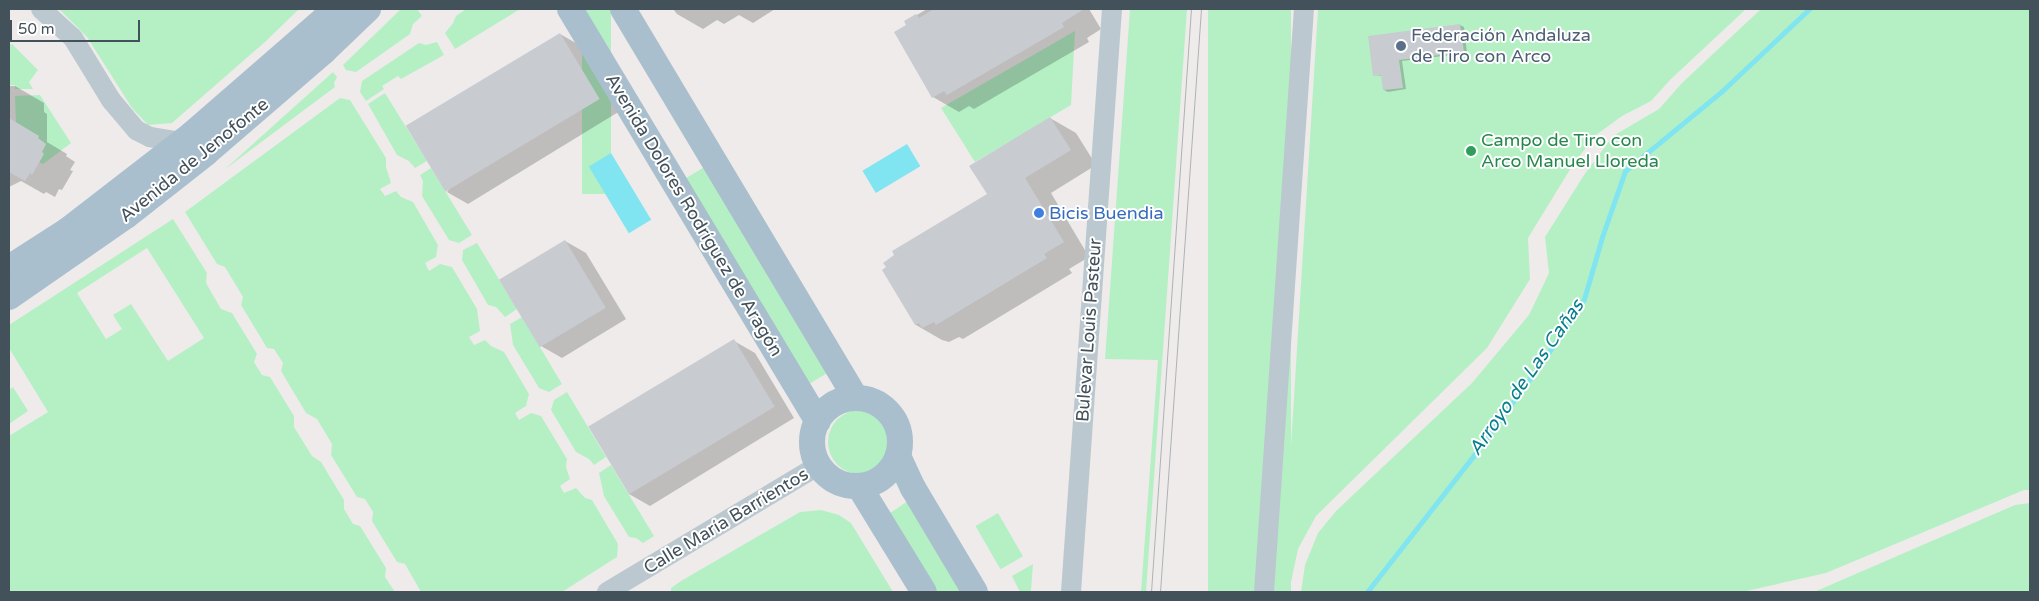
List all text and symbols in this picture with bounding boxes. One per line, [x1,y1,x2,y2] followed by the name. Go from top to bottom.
[12,10,142,42] scale bar
[18,20,55,38] text: 50 m
[1411,25,1591,68] place label: Federación Andaluza de Tiro con Arco
[1395,40,1407,52] marker: Federación Andaluza de Tiro con Arco
[601,70,787,360] street label: Avenida Dolores Rodríguez de Aragón
[115,93,273,227] street label: Avenida de Jenofonte
[1481,130,1659,172] place label: Campo de Tiro con Arco Manuel Lloreda
[1465,145,1477,157] marker: Campo de Tiro con Arco Manuel Lloreda
[1049,202,1164,224] place label: Bicis Buendia
[1033,207,1045,219] marker: Bicis Buendia
[1072,237,1106,423] street label: Bulevar Louis Pasteur
[1465,296,1589,460] water label: Arroyo de Las Cañas
[640,463,812,579] street label: Calle María Barrientos

